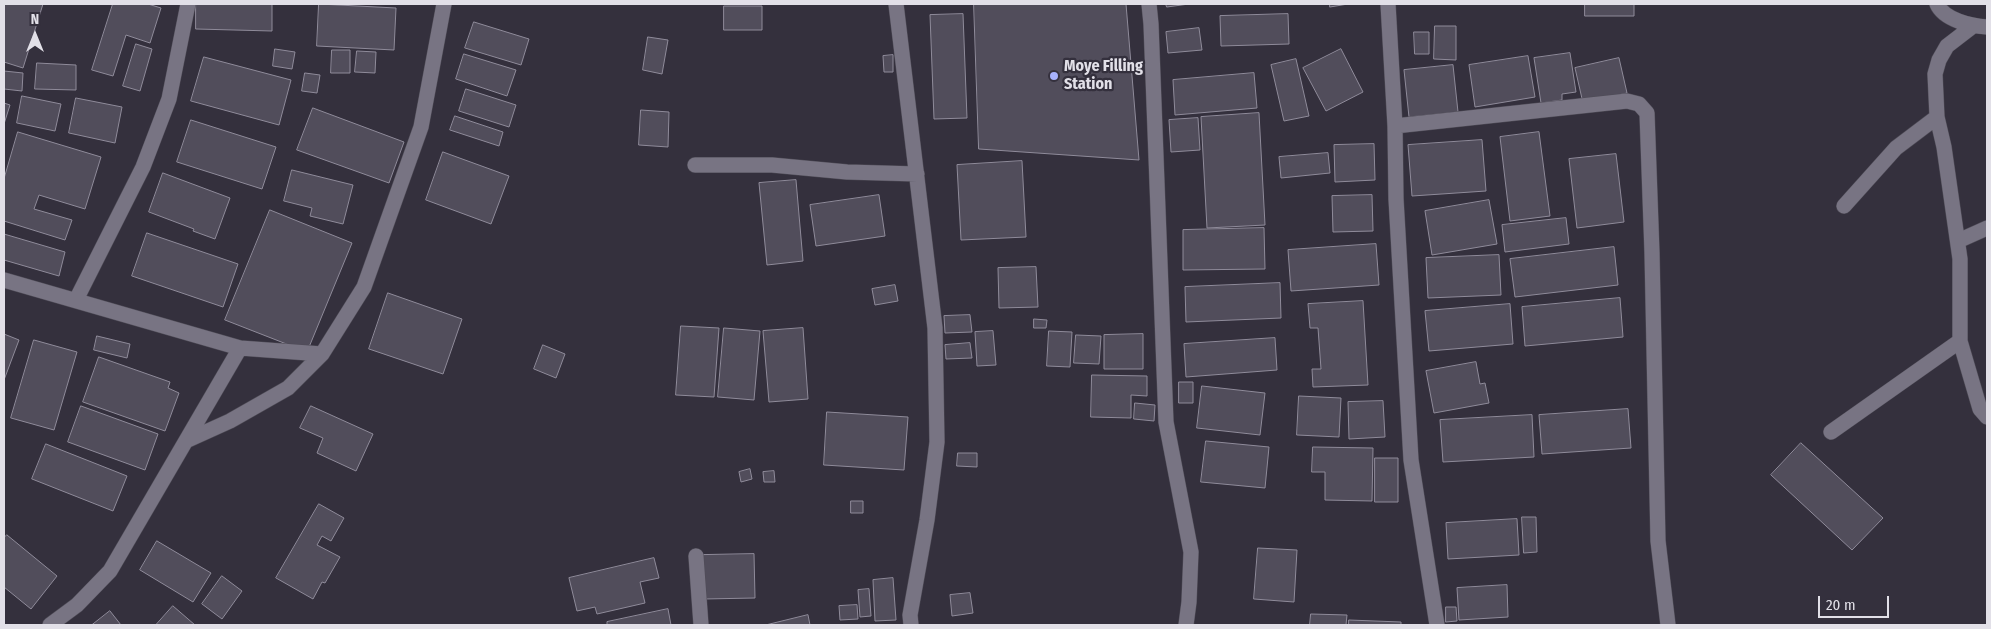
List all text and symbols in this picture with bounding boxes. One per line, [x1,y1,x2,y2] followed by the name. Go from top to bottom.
[10,10,60,60] north arrow
[31,11,39,28] text: N
[1064,57,1143,95] place label: Moye Filling Station
[1048,70,1060,82] marker: Moye Filling Station
[1821,586,1892,618] scale bar
[1826,596,1856,614] text: 20 m

